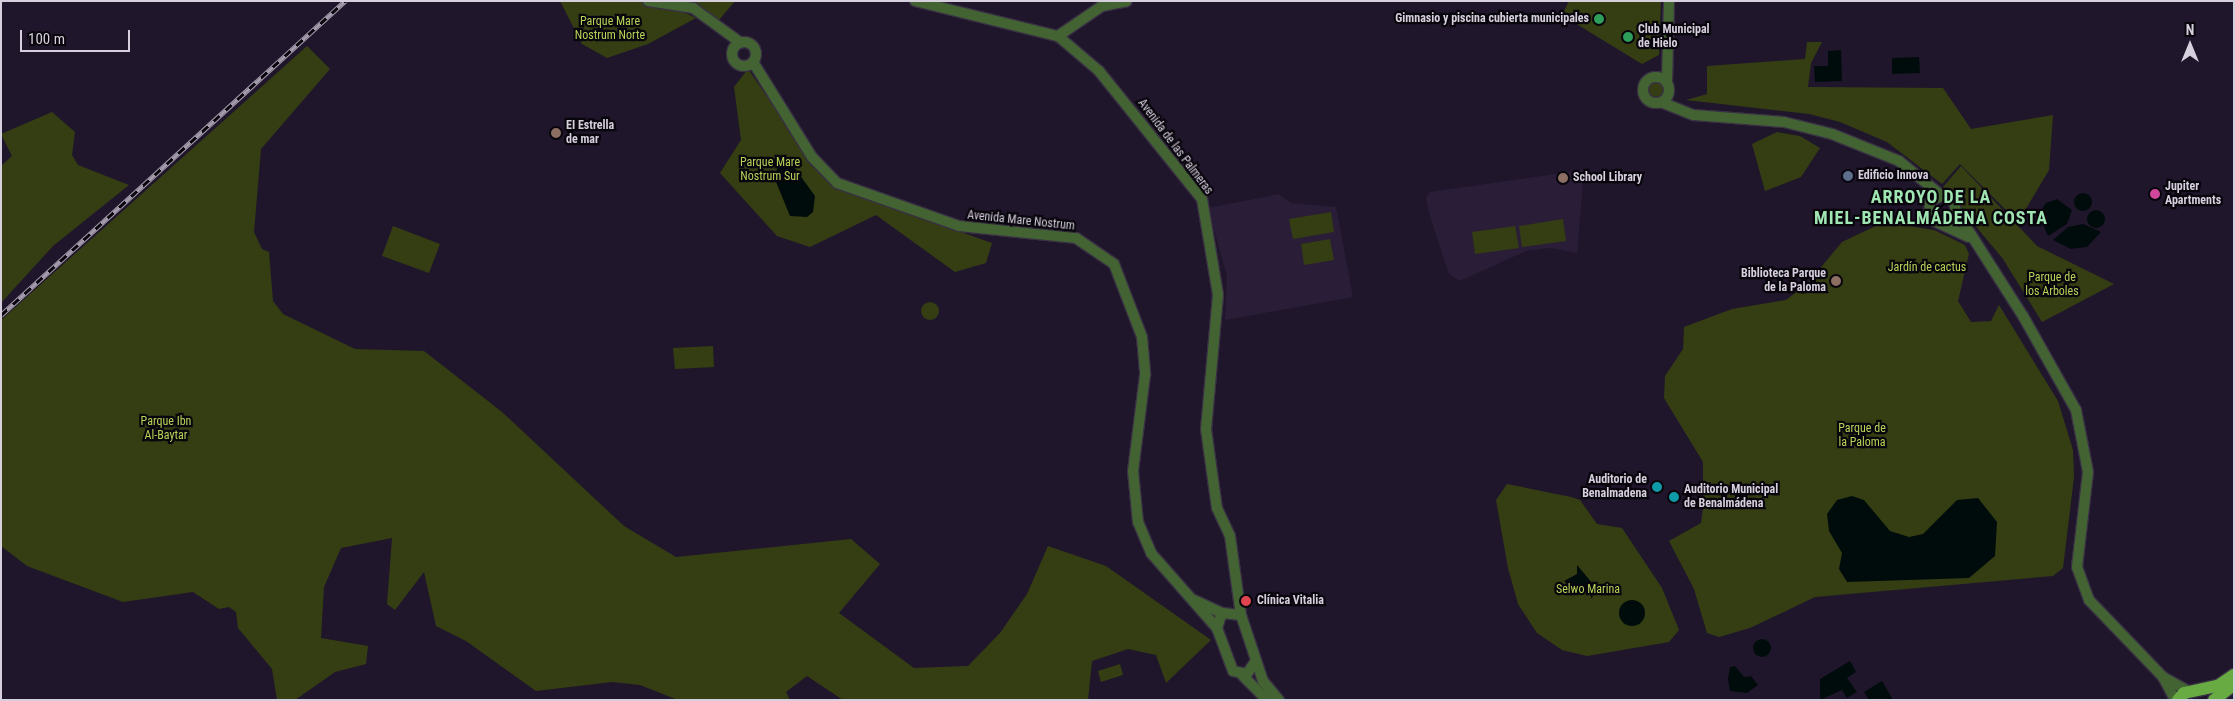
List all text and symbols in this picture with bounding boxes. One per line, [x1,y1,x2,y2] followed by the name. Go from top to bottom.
[1395,12,1589,26] place label: Gimnasio y piscina cubierta municipales
[1593,13,1605,25] marker: Gimnasio y piscina cubierta municipales
[575,15,645,43] park label: Parque Mare Nostrum Norte
[22,20,132,52] scale bar
[2165,20,2215,70] north arrow
[2186,22,2194,38] text: N
[1638,23,1710,51] place label: Club Municipal de Hielo
[28,30,65,48] text: 100 m
[1622,31,1634,43] marker: Club Municipal de Hielo
[1134,96,1216,198] street label: Avenida de las Palmeras
[566,119,614,147] place label: EI Estrella de mar
[550,127,562,139] marker: EI Estrella de mar
[740,156,800,184] park label: Parque Mare Nostrum Sur
[1858,169,1928,183] place label: Edificio Innova
[1842,170,1854,182] marker: Edificio Innova
[1573,171,1642,185] place label: School Library
[1557,172,1569,184] marker: School Library
[2165,180,2221,208] place label: Jupiter Apartments
[1811,187,2051,230] district label: ARROYO DE LA MIEL-BENALMÁDENA COSTA
[2149,188,2161,200] marker: Jupiter Apartments
[967,208,1075,234] street label: Avenida Mare Nostrum
[1888,261,1966,275] park label: Jardín de cactus
[1741,267,1826,295] place label: Biblioteca Parque de la Paloma
[2025,271,2079,299] park label: Parque de los Arboles
[1830,275,1842,287] marker: Biblioteca Parque de la Paloma
[141,415,191,443] park label: Parque Ibn Al-Baytar
[1838,422,1886,450] park label: Parque de la Paloma
[1582,473,1647,501] place label: Auditorio de Benalmadena
[1651,481,1663,493] marker: Auditorio de Benalmadena
[1684,483,1778,511] place label: Auditorio Municipal de Benalmádena
[1668,491,1680,503] marker: Auditorio Municipal de Benalmádena
[1556,583,1620,597] park label: Selwo Marina
[1239,594,1253,608] marker: Clínica Vitalia
[1257,594,1324,608] place label: Clínica Vitalia

